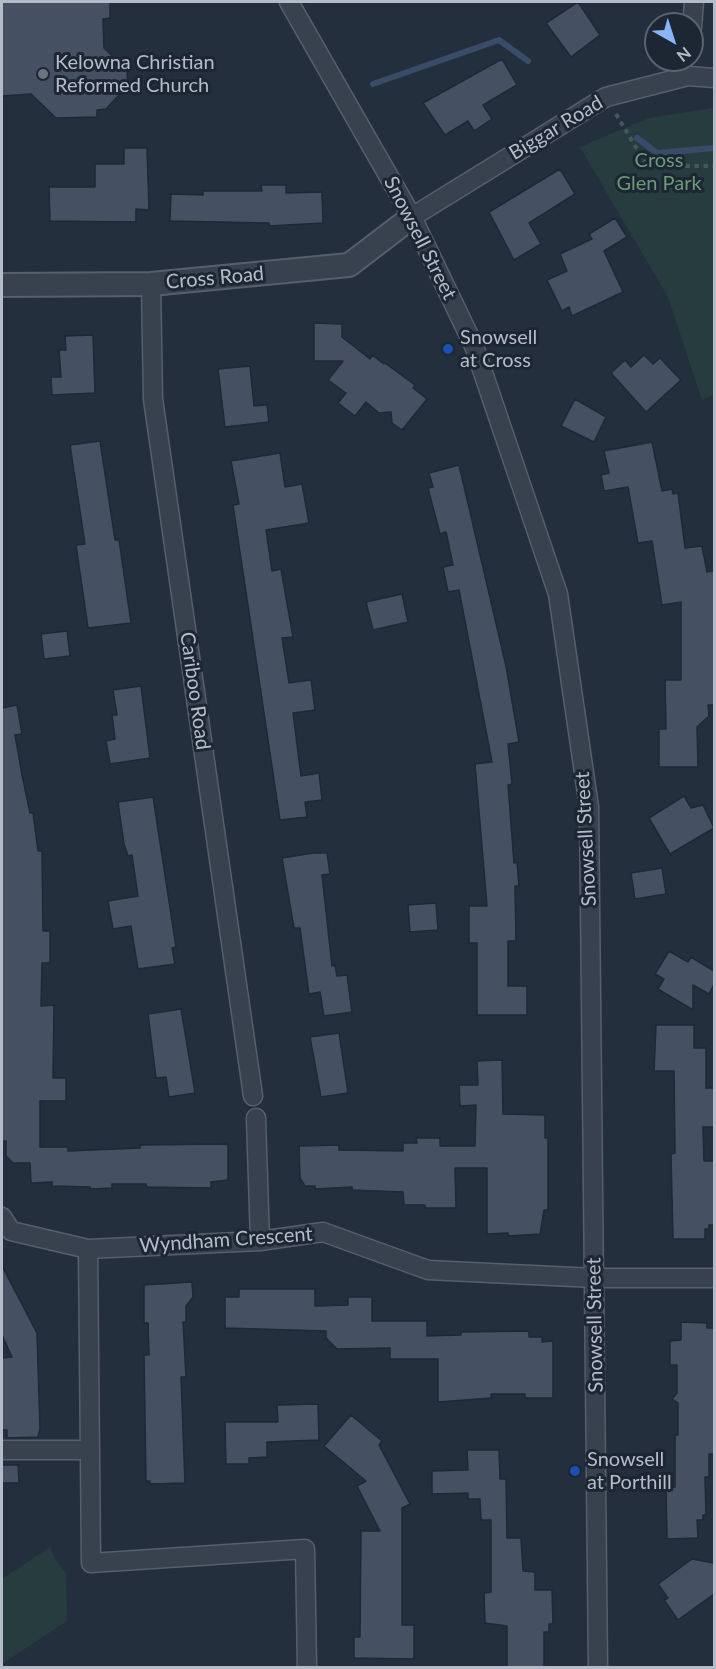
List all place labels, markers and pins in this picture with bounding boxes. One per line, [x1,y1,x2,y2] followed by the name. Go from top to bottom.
[55,51,215,98] place label: Kelowna Christian Reformed Church
[36,67,50,81] marker: Kelowna Christian Reformed Church
[460,326,537,373] place label: Snowsell at Cross
[441,342,455,356] marker: Snowsell at Cross
[587,1448,672,1495] place label: Snowsell at Porthill
[568,1464,582,1478] marker: Snowsell at Porthill

